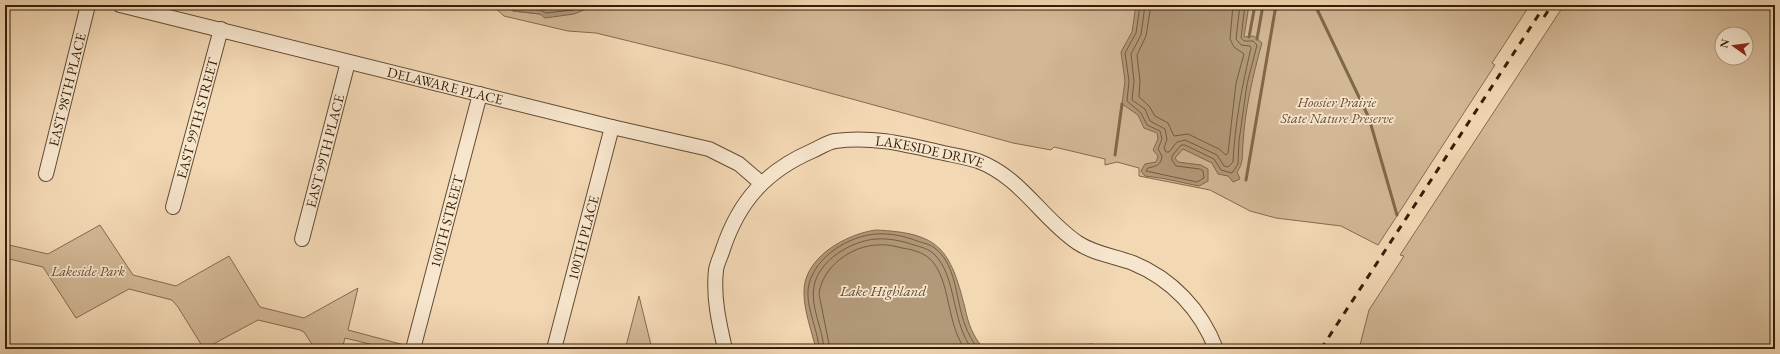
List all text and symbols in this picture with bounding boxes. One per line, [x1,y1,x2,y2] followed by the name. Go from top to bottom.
[1714,26,1754,66] north arrow
[44,31,90,148] street label: EAST 98TH PLACE
[1716,37,1732,50] text: N
[172,55,222,181] street label: EAST 99TH STREET
[385,63,505,109] street label: DELAWARE PLACE
[302,92,348,210] street label: EAST 99TH PLACE
[1279,93,1394,127] park label: Hoosier Prairie State Nature Preserve
[875,131,987,172] street label: LAKESIDE DRIVE
[426,173,467,269] street label: 100TH STREET
[563,193,603,282] street label: 100TH PLACE
[50,262,126,280] park label: Lakeside Park
[839,281,926,300] water label: Lake Highland

